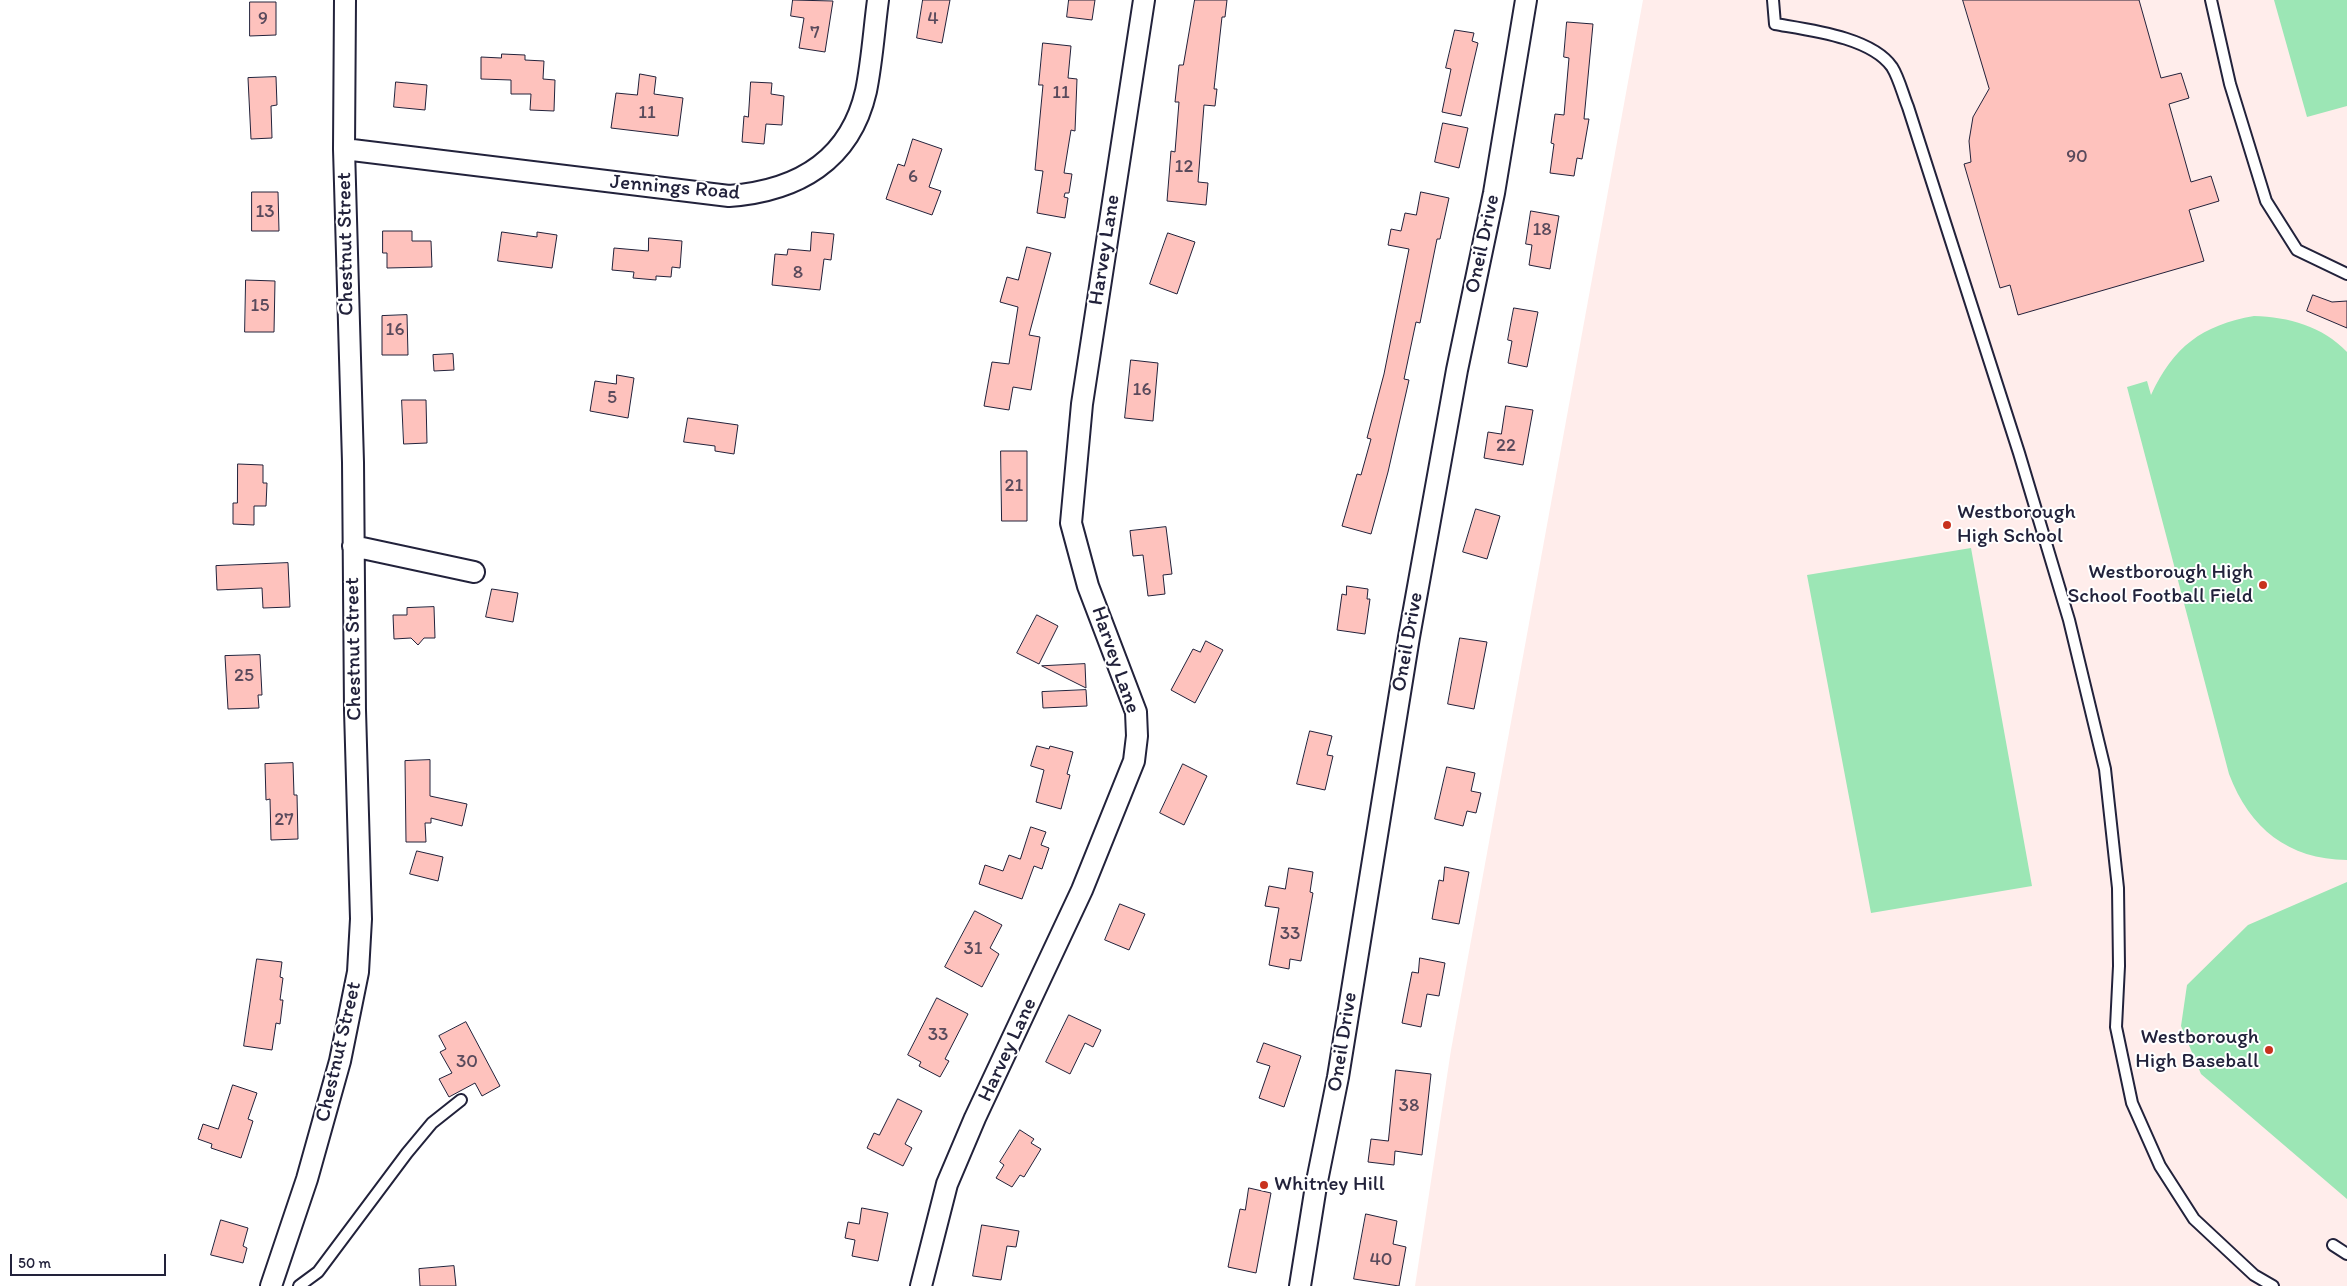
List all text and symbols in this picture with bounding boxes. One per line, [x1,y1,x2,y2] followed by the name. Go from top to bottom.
[258,8,268,30] house number: 9
[927,8,939,30] house number: 4
[810,22,820,44] house number: 7
[1052,82,1070,104] house number: 11
[638,102,656,124] house number: 11
[2066,146,2088,168] house number: 90
[1175,156,1193,178] house number: 12
[908,166,918,188] house number: 6
[609,170,741,206] street label: Jennings Road
[332,172,360,316] street label: Chestnut Street
[1460,192,1506,296] street label: Oneil Drive
[1084,193,1126,307] street label: Harvey Lane
[255,201,275,223] house number: 13
[1532,219,1552,241] house number: 18
[793,262,803,284] house number: 8
[251,295,269,317] house number: 15
[386,319,404,341] house number: 16
[1133,379,1151,401] house number: 16
[607,387,617,409] house number: 5
[1496,435,1516,457] house number: 22
[1005,475,1023,497] house number: 21
[1957,500,2076,550] place label: Westborough High School
[1941,519,1953,531] marker: Westborough High School
[2067,560,2253,610] place label: Westborough High School Football Field
[340,577,368,721] street label: Chestnut Street
[2257,579,2269,591] marker: Westborough High School Football Field
[1387,590,1429,694] street label: Oneil Drive
[1085,603,1145,717] street label: Harvey Lane
[234,665,254,687] house number: 25
[274,809,294,831] house number: 27
[1280,923,1300,945] house number: 33
[963,938,983,960] house number: 31
[311,979,367,1125] street label: Chestnut Street
[1323,990,1363,1094] street label: Oneil Drive
[973,994,1043,1106] street label: Harvey Lane
[928,1024,948,1046] house number: 33
[2135,1025,2259,1075] place label: Westborough High Baseball
[2263,1044,2275,1056] marker: Westborough High Baseball
[456,1051,478,1073] house number: 30
[1399,1095,1419,1117] house number: 38
[1274,1172,1385,1198] place label: Whitney Hill
[1258,1179,1270,1191] marker: Whitney Hill
[12,1244,169,1276] scale bar
[1369,1249,1393,1271] house number: 40
[18,1254,51,1272] text: 50 m

